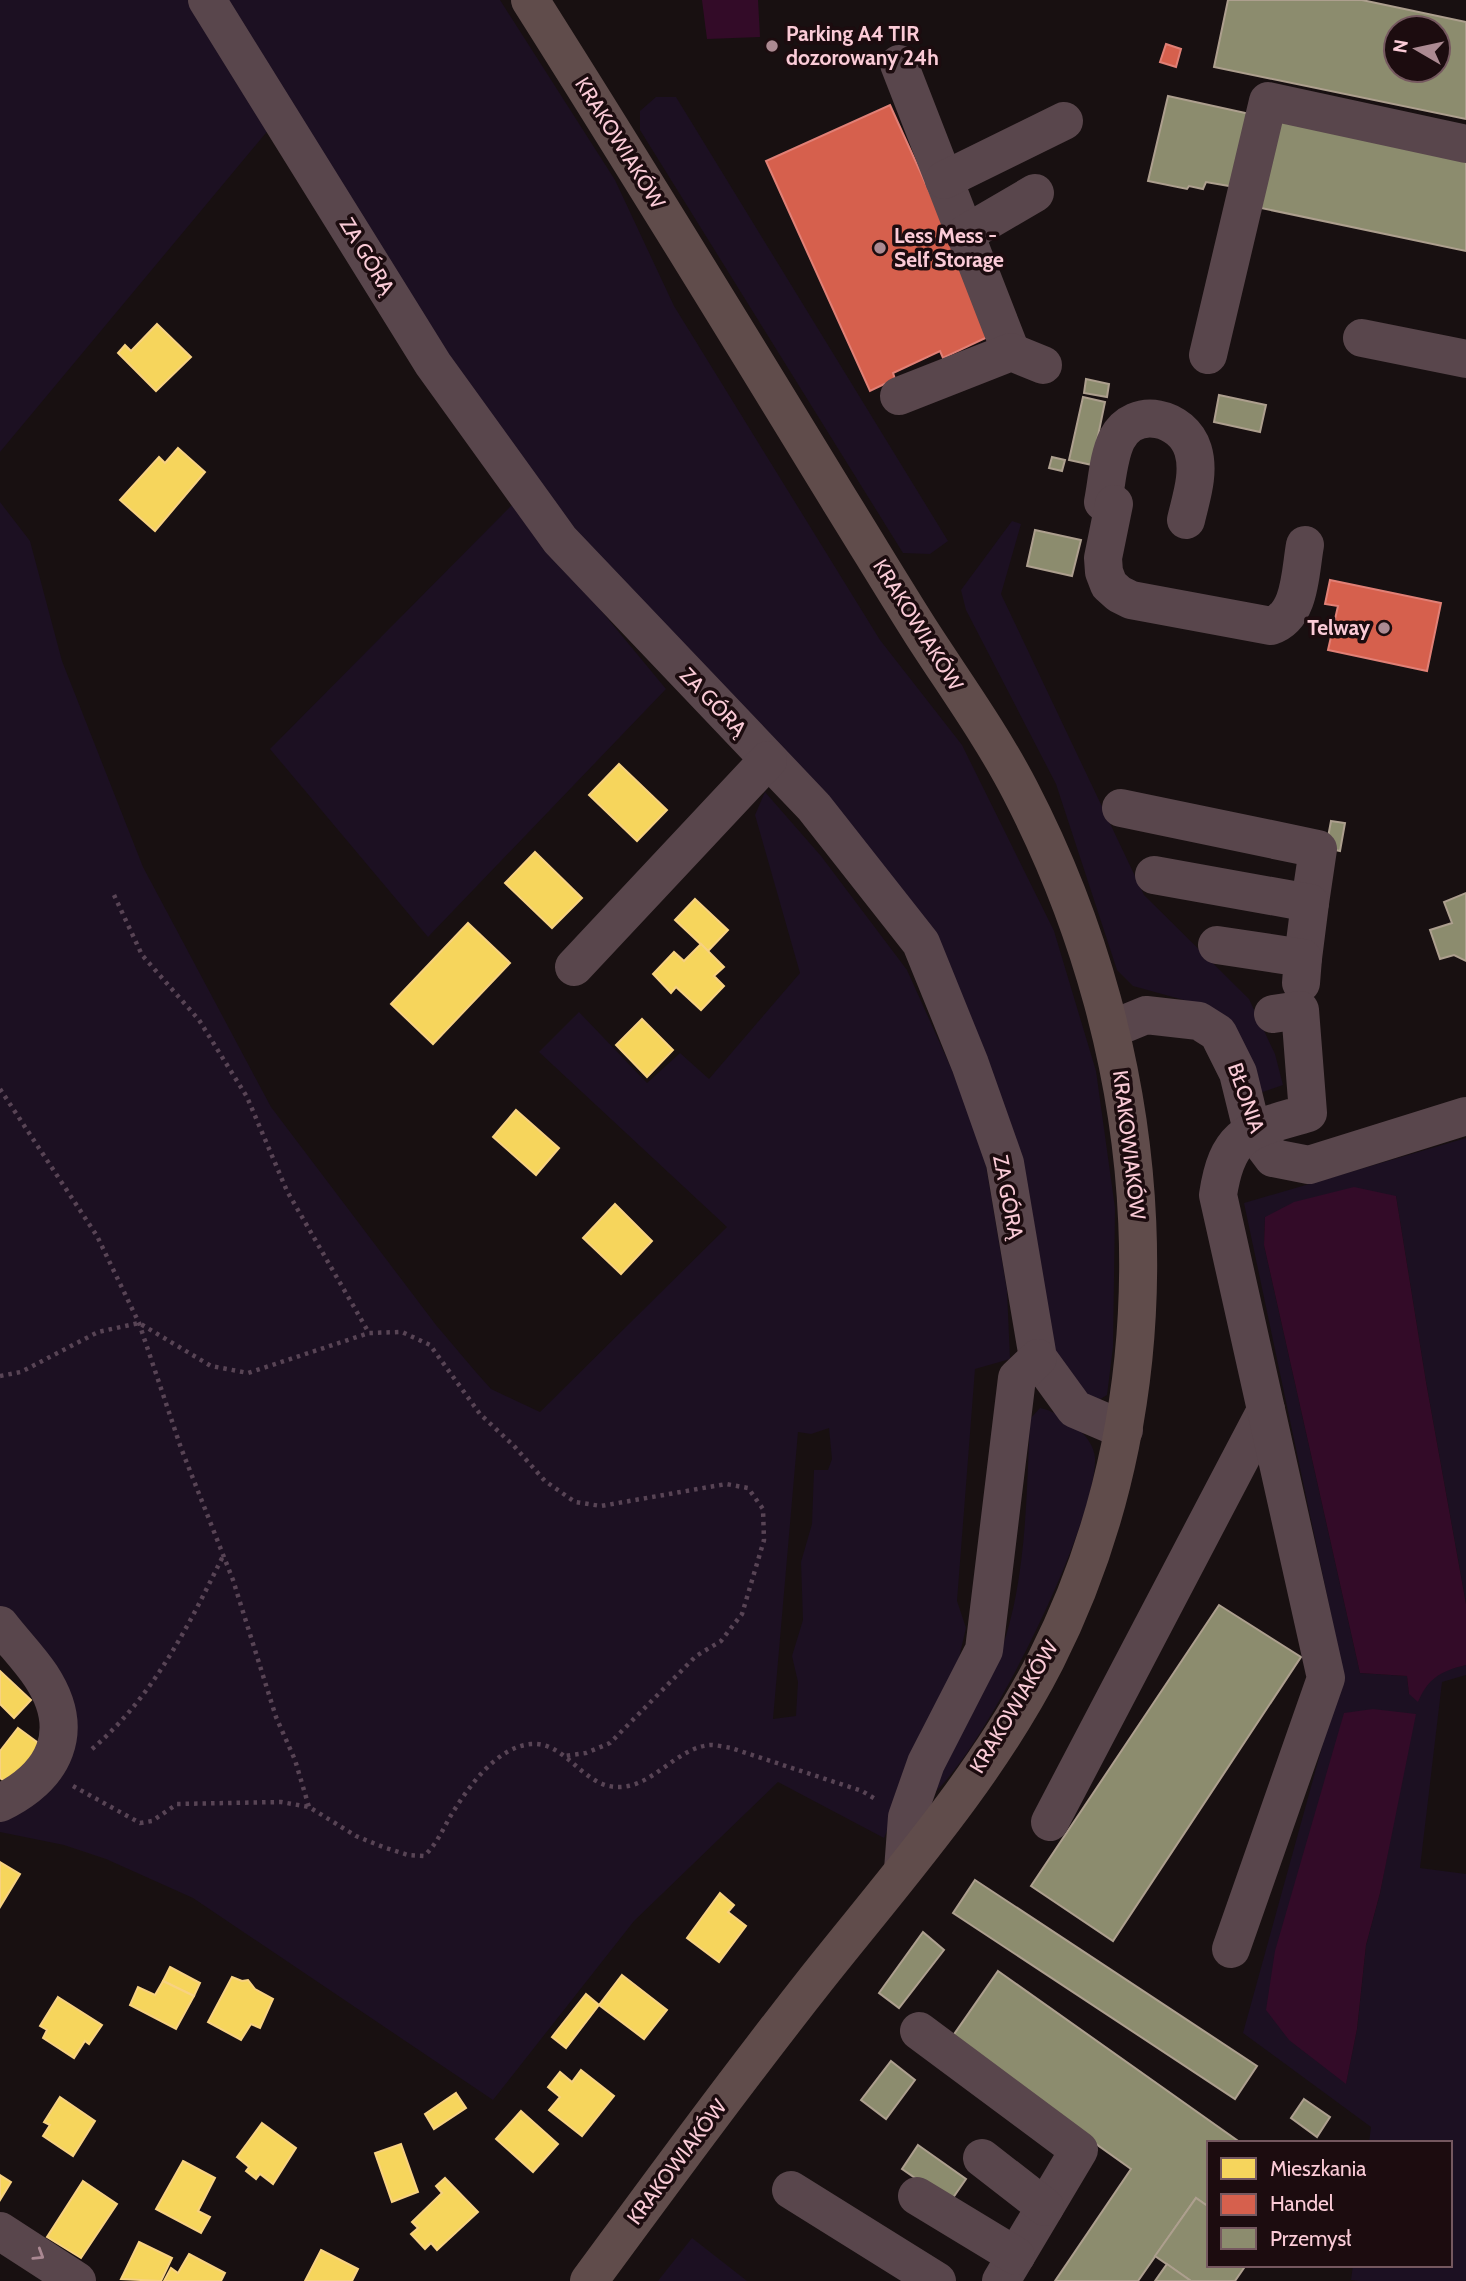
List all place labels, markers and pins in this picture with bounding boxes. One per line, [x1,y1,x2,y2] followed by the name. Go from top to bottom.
[786,21,939,70] place label: Parking A4 TIR dozorowany 24h
[764,38,780,54] marker: Parking A4 TIR dozorowany 24h
[894,223,1004,272] place label: Less Mess - Self Storage
[872,240,888,256] marker: Less Mess - Self Storage
[1307,615,1371,640] place label: Telway
[1376,620,1392,636] marker: Telway

